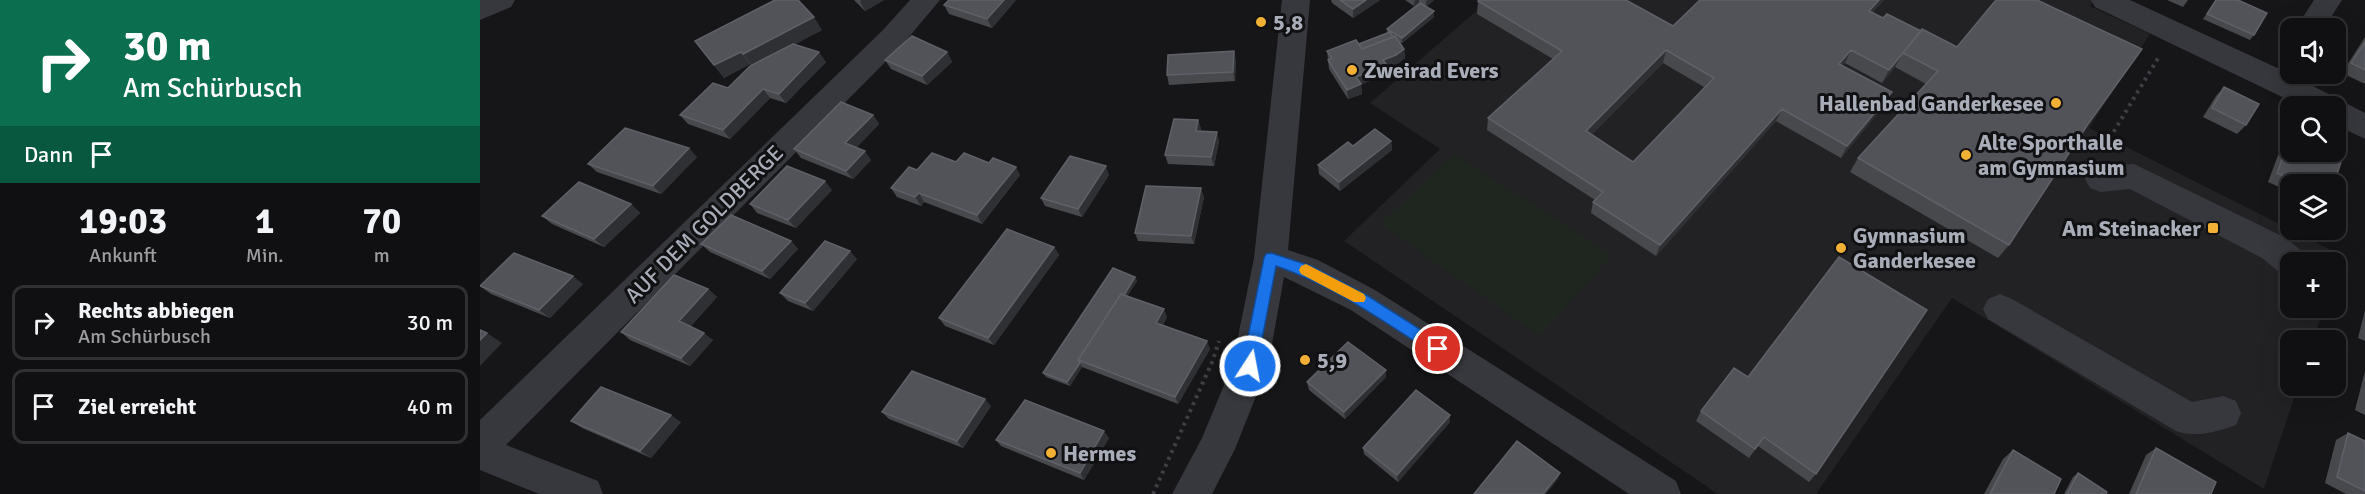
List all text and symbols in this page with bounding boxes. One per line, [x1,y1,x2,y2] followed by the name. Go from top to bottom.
[1273,9,1303,36] place label: 5,8
[1254,15,1268,29] marker: 5,8
[2280,18,2346,396] map controls
[2280,18,2346,84] button: sound
[123,21,212,72] text: 30 m
[24,24,102,102] icon: right
[1364,57,1499,84] place label: Zweirad Evers
[1345,63,1359,77] marker: Zweirad Evers
[123,72,302,105] text: Am Schürbusch
[1819,90,2044,117] place label: Hallenbad Ganderkesee
[2049,96,2063,110] marker: Hallenbad Ganderkesee
[2280,96,2346,162] button: search
[1978,129,2125,181] place label: Alte Sporthalle am Gymnasium
[85,138,118,171] icon: arrive
[619,139,789,309] street label: AUF DEM GOLDBERGE
[24,141,73,168] text: Dann
[1959,148,1973,162] marker: Alte Sporthalle am Gymnasium
[2280,174,2346,240] button: layers
[79,199,167,244] text: 19:03
[255,199,274,244] text: 1
[362,199,401,244] text: 70
[2062,215,2201,242] place label: Am Steinacker
[2206,221,2220,235] marker: Am Steinacker
[1853,222,1976,274] place label: Gymnasium Ganderkesee
[1834,241,1848,255] marker: Gymnasium Ganderkesee
[89,243,157,268] text: Ankunft
[246,243,284,268] text: Min.
[374,243,390,268] text: m
[2280,252,2346,318] button: +
[78,297,234,324] text: Rechts abbiegen
[27,306,60,339] icon: right
[407,309,453,336] text: 30 m
[1412,323,1463,374] pin
[78,324,211,349] text: Am Schürbusch
[2280,330,2346,396] button: −
[1421,332,1454,365] icon: arrive
[1218,334,1282,398] position arrow
[1317,347,1347,374] place label: 5,9
[1298,353,1312,367] marker: 5,9
[27,390,60,423] icon: arrive
[78,393,196,420] text: Ziel erreicht
[407,393,453,420] text: 40 m
[1063,440,1136,467] place label: Hermes
[1044,446,1058,460] marker: Hermes

